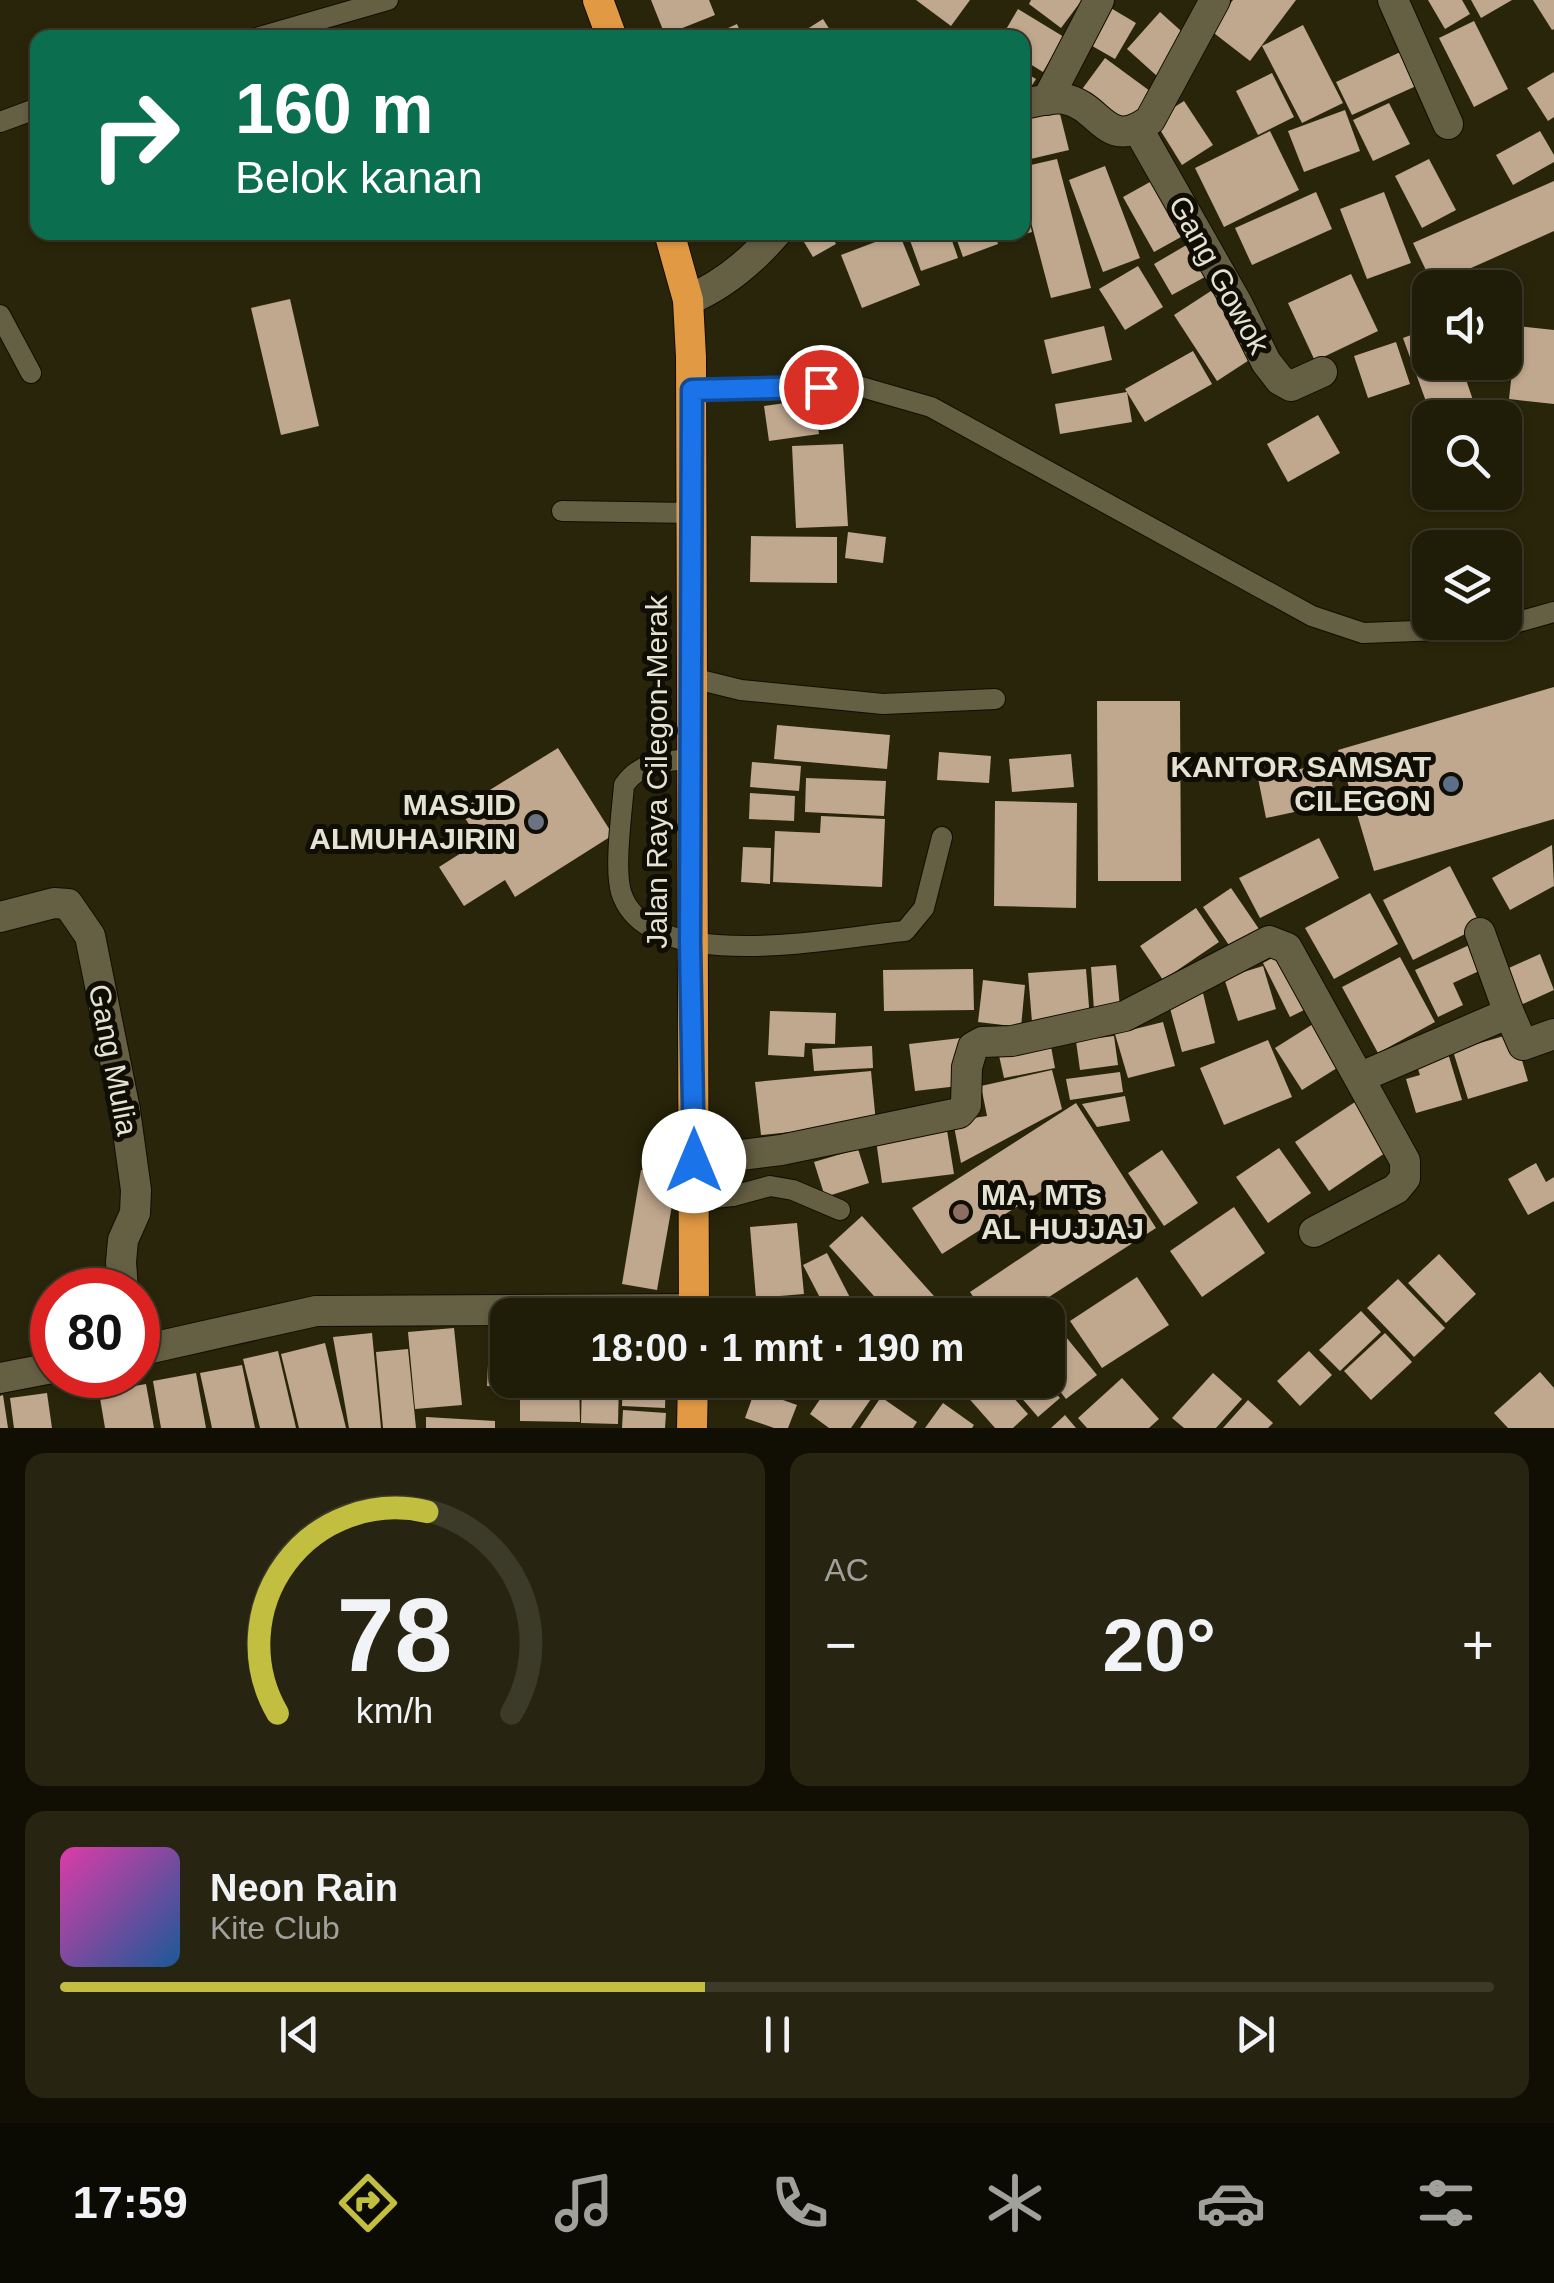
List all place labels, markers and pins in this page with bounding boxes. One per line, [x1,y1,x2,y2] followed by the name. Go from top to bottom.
[779,345,864,430] pin
[1170,750,1431,817] place label: KANTOR SAMSAT CILEGON
[1440,773,1462,795] marker: KANTOR SAMSAT CILEGON
[309,788,516,855] place label: MASJID ALMUHAJIRIN
[525,811,547,833] marker: MASJID ALMUHAJIRIN
[981,1178,1144,1245] place label: MA, MTs AL HUJJAJ
[950,1201,972,1223] marker: MA, MTs AL HUJJAJ

